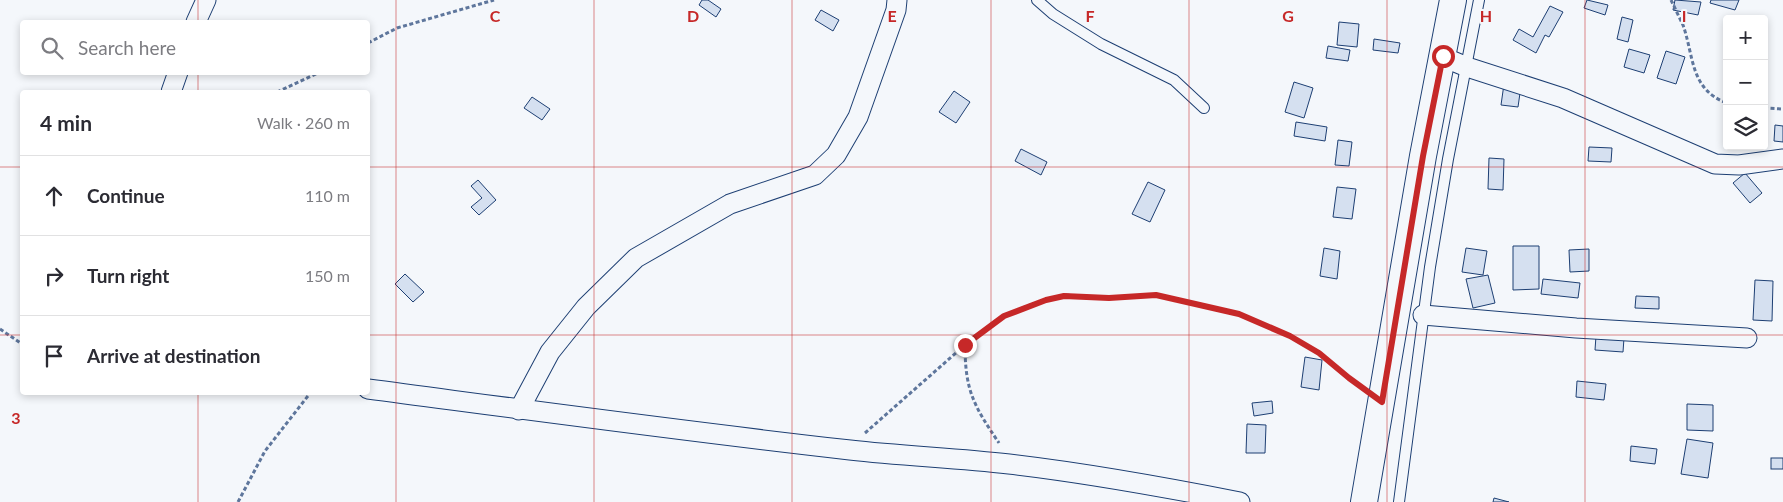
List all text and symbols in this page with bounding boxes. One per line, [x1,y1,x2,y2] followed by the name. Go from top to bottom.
[490,6,501,25] text: C
[687,6,699,25] text: D
[887,6,897,25] text: E
[1085,6,1095,25] text: F
[1282,6,1294,25] text: G
[1480,6,1492,25] text: H
[1682,6,1686,25] text: I
[1723,15,1768,150] map controls
[1723,15,1768,60] button: +
[20,20,370,75] search box
[38,34,66,62] icon: search
[78,36,176,59] text: Search here
[1432,45,1455,68] route start
[1723,60,1768,105] button: −
[1723,105,1768,150] button: layers
[40,110,92,135] text: 4 min
[257,113,350,132] text: Walk · 260 m
[40,182,68,210] icon: ahead
[87,184,165,207] text: Continue
[305,186,350,205] text: 110 m
[40,262,68,290] icon: right
[87,264,169,287] text: Turn right
[305,266,350,285] text: 150 m
[954,334,977,357] route end
[40,342,68,370] icon: arrive
[87,344,260,367] text: Arrive at destination
[11,408,21,427] text: 3

